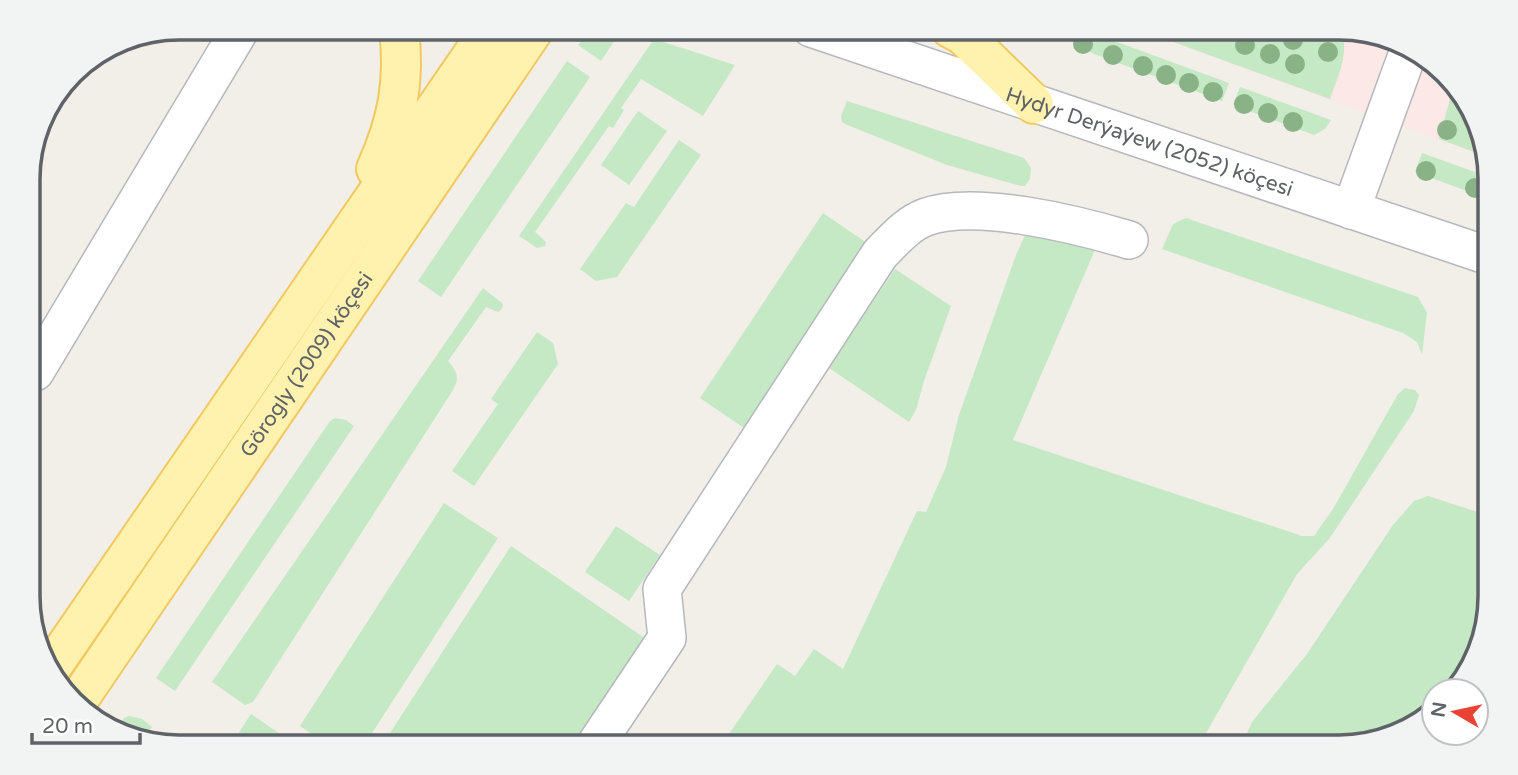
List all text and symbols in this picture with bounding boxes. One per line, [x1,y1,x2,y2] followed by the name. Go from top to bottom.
[1002,82,1296,202] street label: Hydyr Derýaýew (2052) köçesi
[235,268,378,462] street label: Görogly (2009) köçesi
[1420,677,1490,747] north arrow
[1427,700,1451,719] text: N
[32,702,140,746] scale bar
[42,714,93,739] text: 20 m

